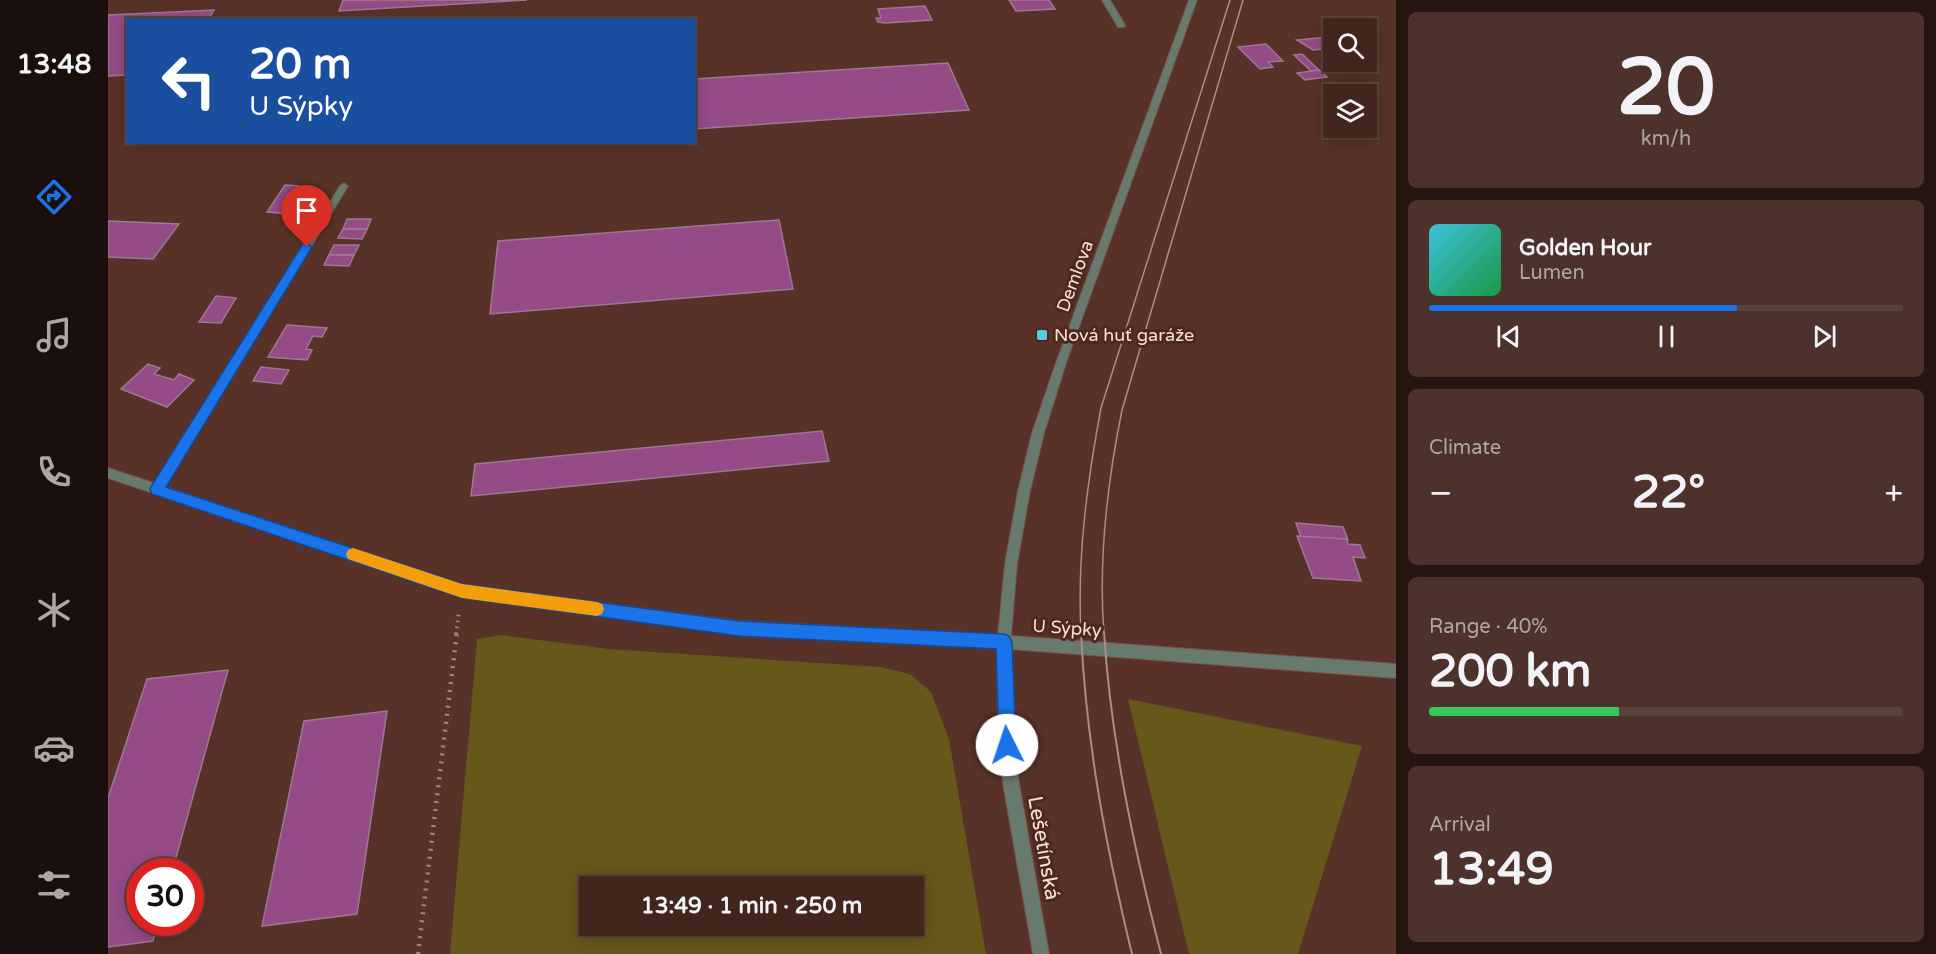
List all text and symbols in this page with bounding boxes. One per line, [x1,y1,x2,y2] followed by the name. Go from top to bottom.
[1323,18,1377,138] map controls
[1323,18,1377,72] button: search
[249,39,351,90] text: 20 m
[1617,41,1715,135] text: 20
[150,42,228,120] icon: left
[17,48,91,81] text: 13:48
[1323,84,1377,138] button: layers
[249,90,353,123] text: U Sýpky
[1641,127,1691,151] text: km/h
[33,176,75,218] icon: directions
[281,185,332,247] pin
[290,194,323,227] icon: arrive
[1519,235,1651,261] text: Golden Hour
[1052,237,1098,315] street label: Demlova
[1519,261,1585,285] text: Lumen
[33,314,75,356] icon: music
[1492,320,1525,353] icon: previous
[1650,320,1683,353] icon: pause
[1808,320,1841,353] icon: next
[1054,324,1194,346] place label: Nová huť garáže
[1035,328,1049,342] marker: Nová huť garáže
[1429,436,1501,460] text: Climate
[33,451,75,493] icon: phone
[1632,466,1705,520] text: 22°
[1429,474,1453,513] text: −
[1884,474,1903,513] text: +
[33,589,75,631] icon: climate
[1032,615,1103,641] street label: U Sýpky
[1429,615,1548,639] text: Range · 40%
[1429,645,1591,699] text: 200 km
[975,713,1039,777] position arrow
[33,727,75,769] icon: car
[1022,794,1065,902] street label: Lešetínská
[1429,813,1491,837] text: Arrival
[1429,843,1554,897] text: 13:49
[126,858,204,936] speed limit sign: 30
[33,864,75,906] icon: filters
[641,893,862,919] text: 13:49 · 1 min · 250 m

